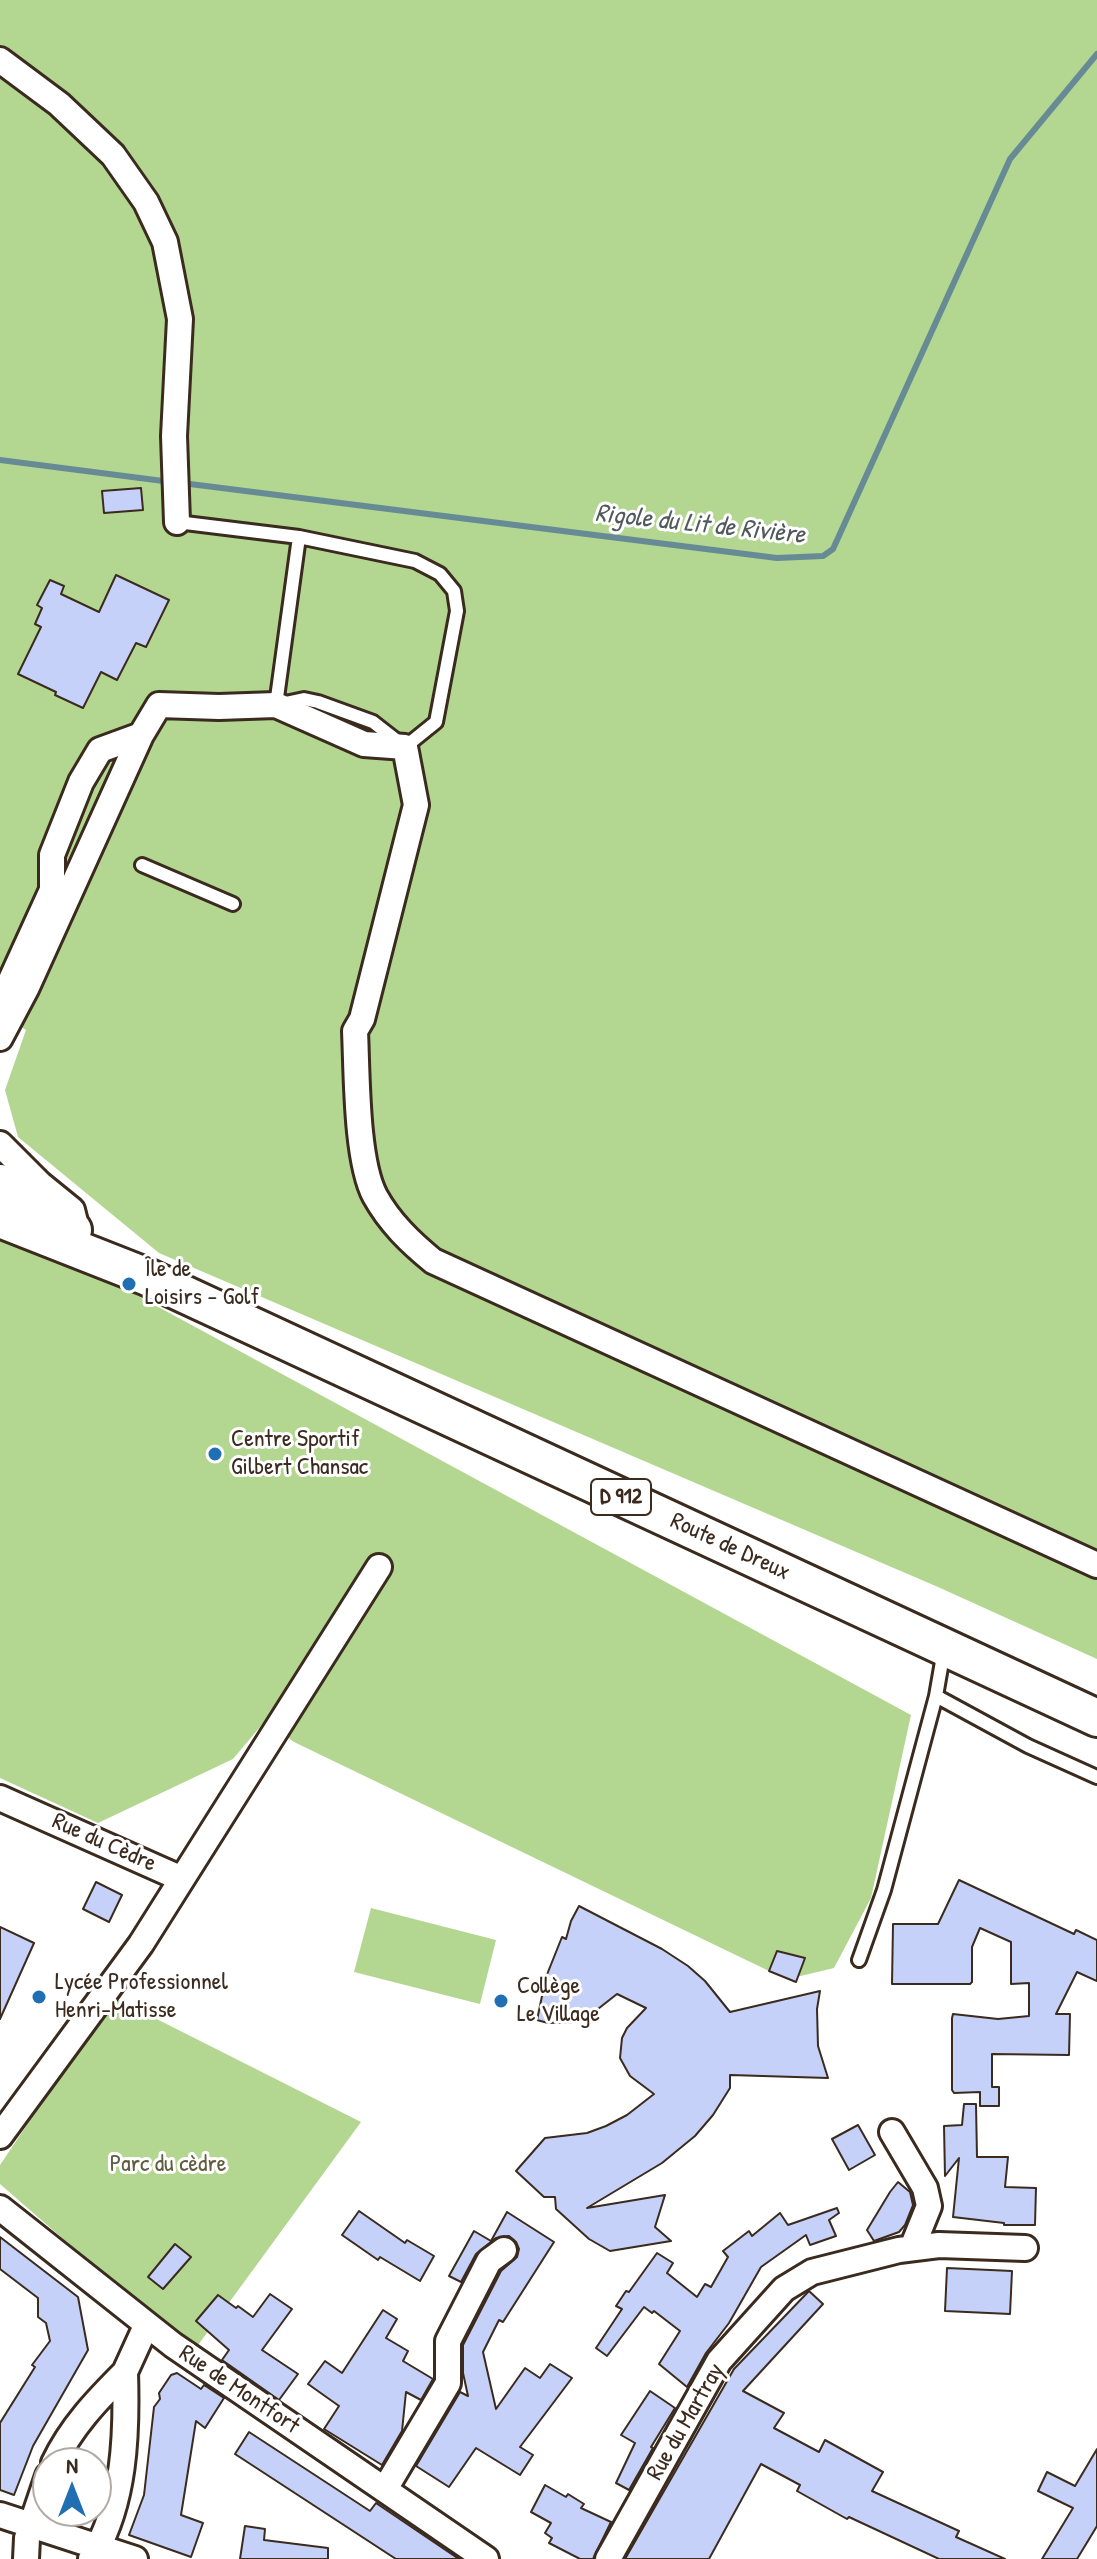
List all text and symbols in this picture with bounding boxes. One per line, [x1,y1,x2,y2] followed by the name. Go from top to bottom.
[594,498,806,552] water label: Rigole du Lit de Rivière
[145,1256,259,1312] place label: Île de Loisirs - Golf
[120,1275,138,1293] marker: Île de Loisirs - Golf
[231,1426,368,1482] place label: Centre Sportif Gilbert Chansac
[206,1445,224,1463] marker: Centre Sportif Gilbert Chansac
[591,1479,651,1515] road number: D 912
[666,1507,794,1587] street label: Route de Dreux
[47,1807,161,1879] street label: Rue du Cèdre
[55,1969,228,2025] place label: Lycée Professionnel Henri-Matisse
[517,1973,600,2029] place label: Collège Le Village
[30,1988,48,2006] marker: Lycée Professionnel Henri-Matisse
[492,1992,510,2010] marker: Collège Le Village
[110,2151,226,2179] park label: Parc du cèdre
[173,2339,305,2441] street label: Rue de Montfort
[641,2358,731,2486] street label: Rue du Martray
[32,2447,112,2527] north arrow
[66,2450,78,2480] text: N

